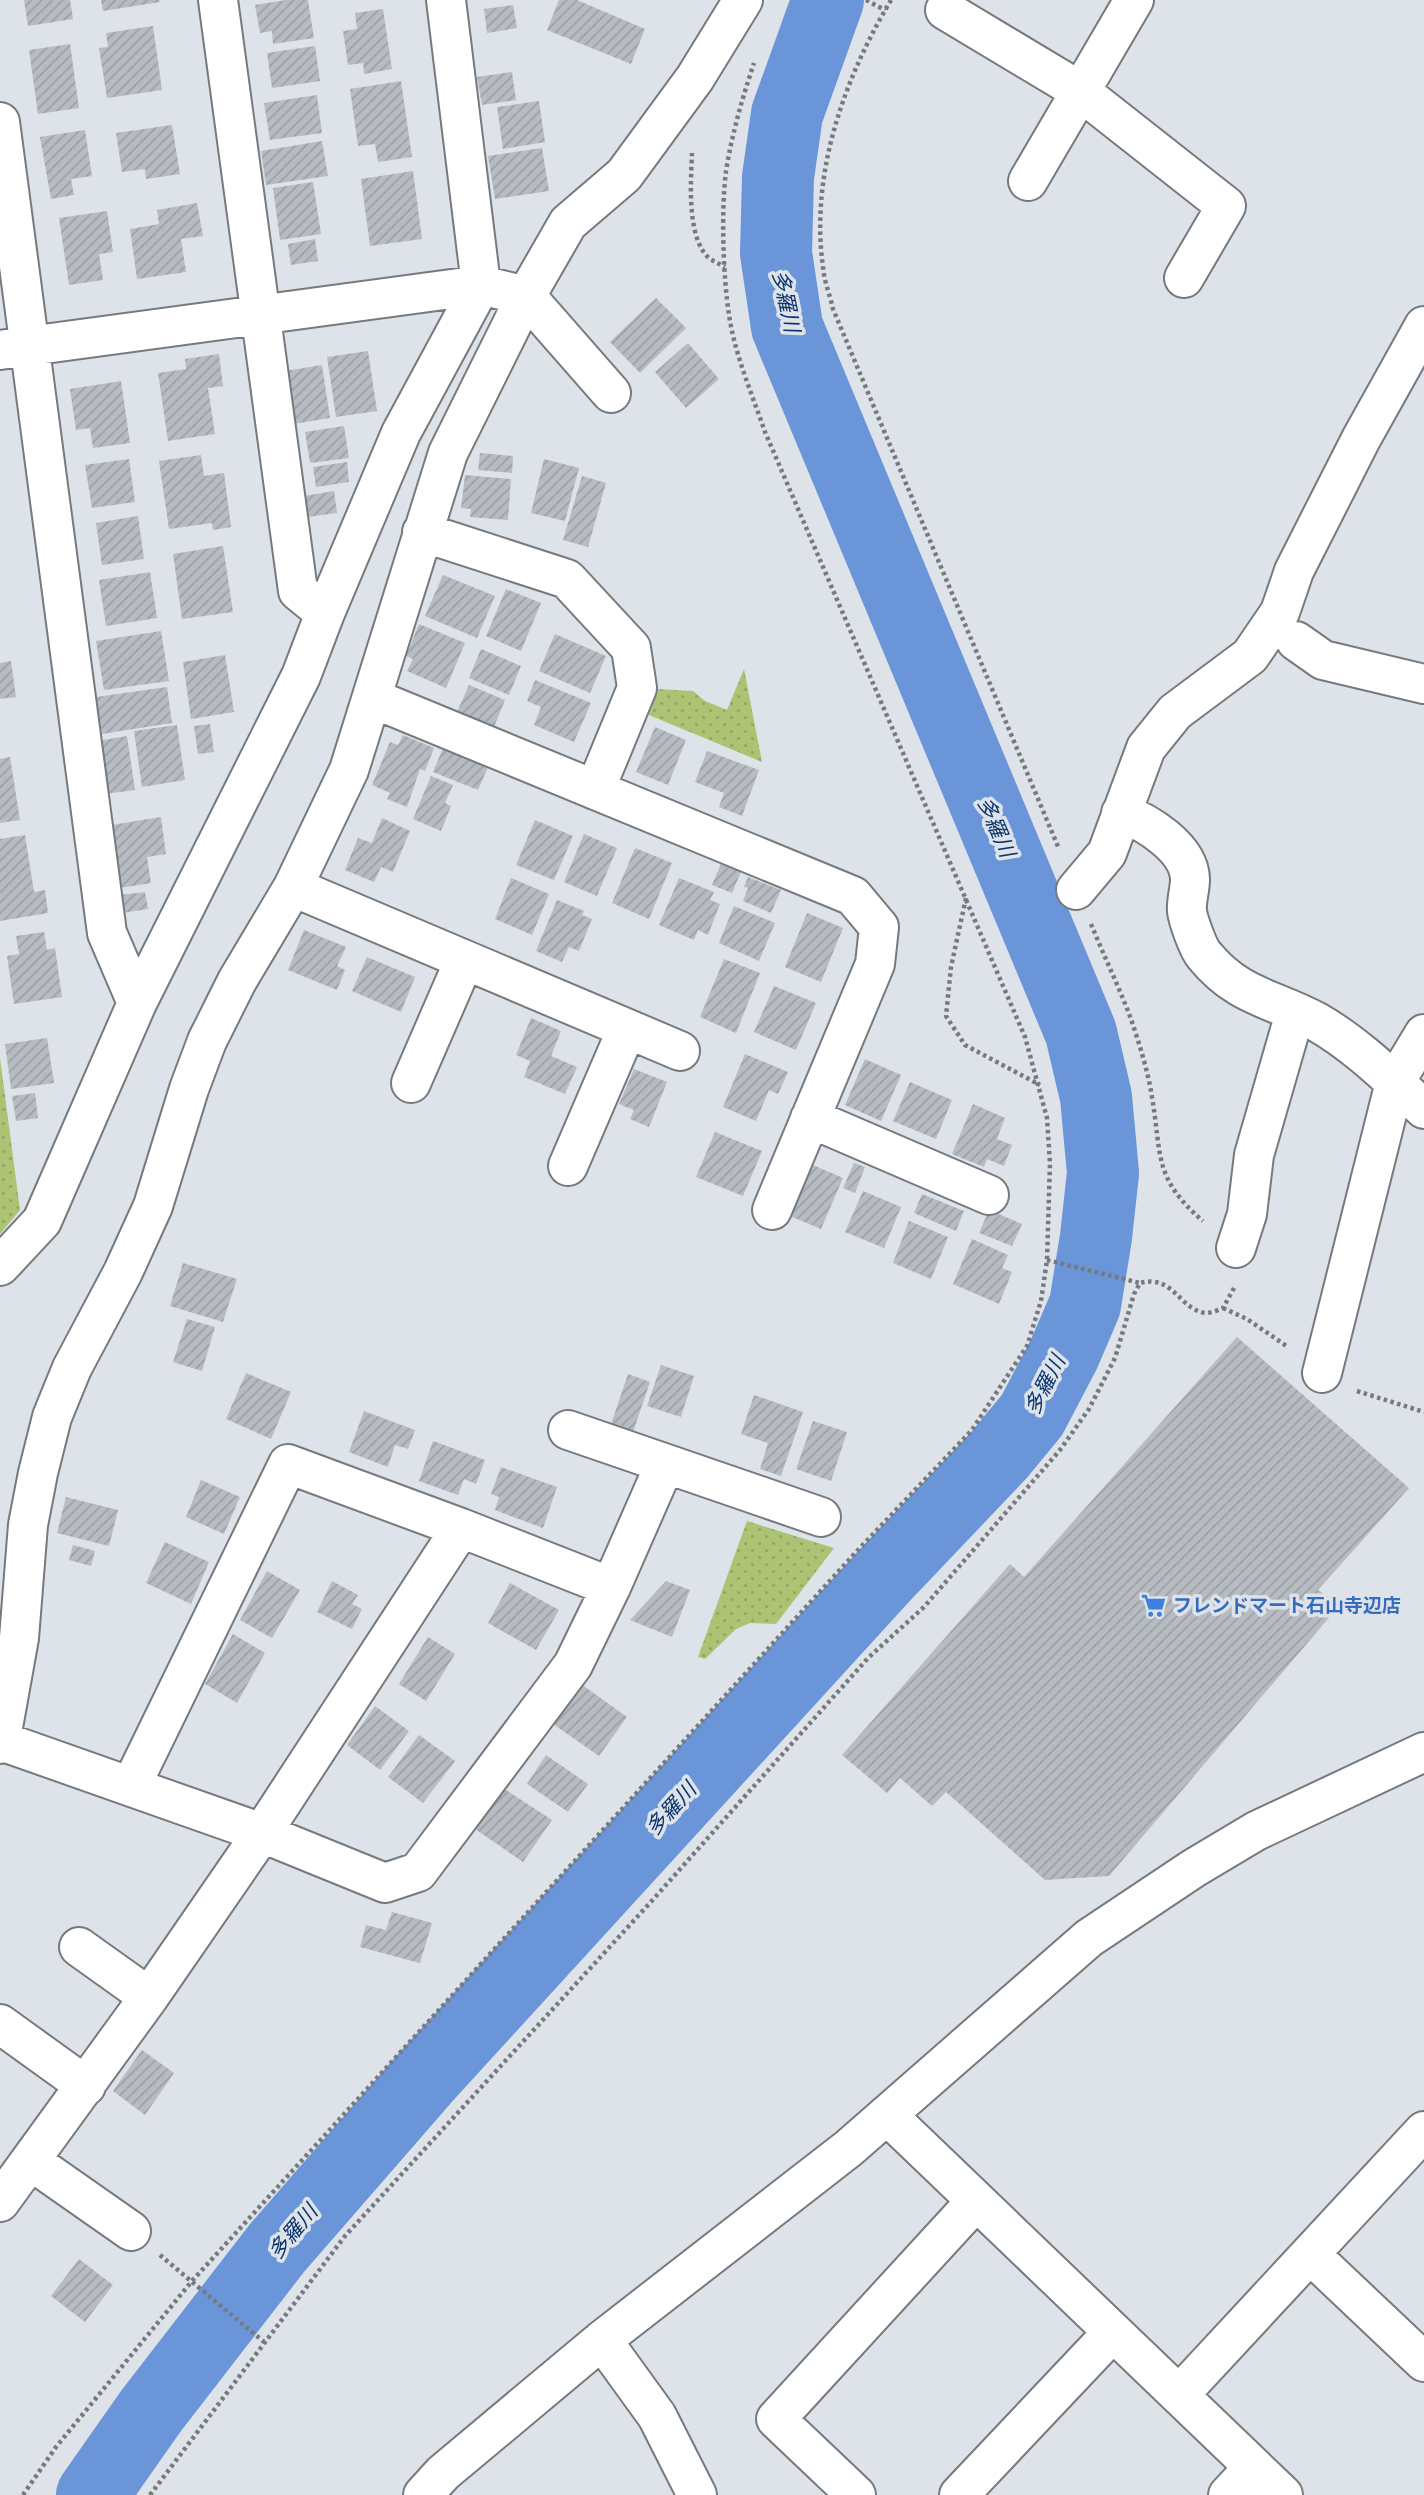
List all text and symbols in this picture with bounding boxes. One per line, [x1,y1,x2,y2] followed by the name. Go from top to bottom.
[767,267,806,336] water label: 多羅川
[972,793,1021,863] water label: 多羅川
[1019,1349,1072,1419] water label: 多羅川
[1139,1592,1167,1620] supermarket icon: フレンドマート石山寺辺店
[1173,1594,1401,1618] place label: フレンドマート石山寺辺店
[640,1775,703,1841] water label: 多羅川
[263,2198,324,2264] water label: 多羅川

